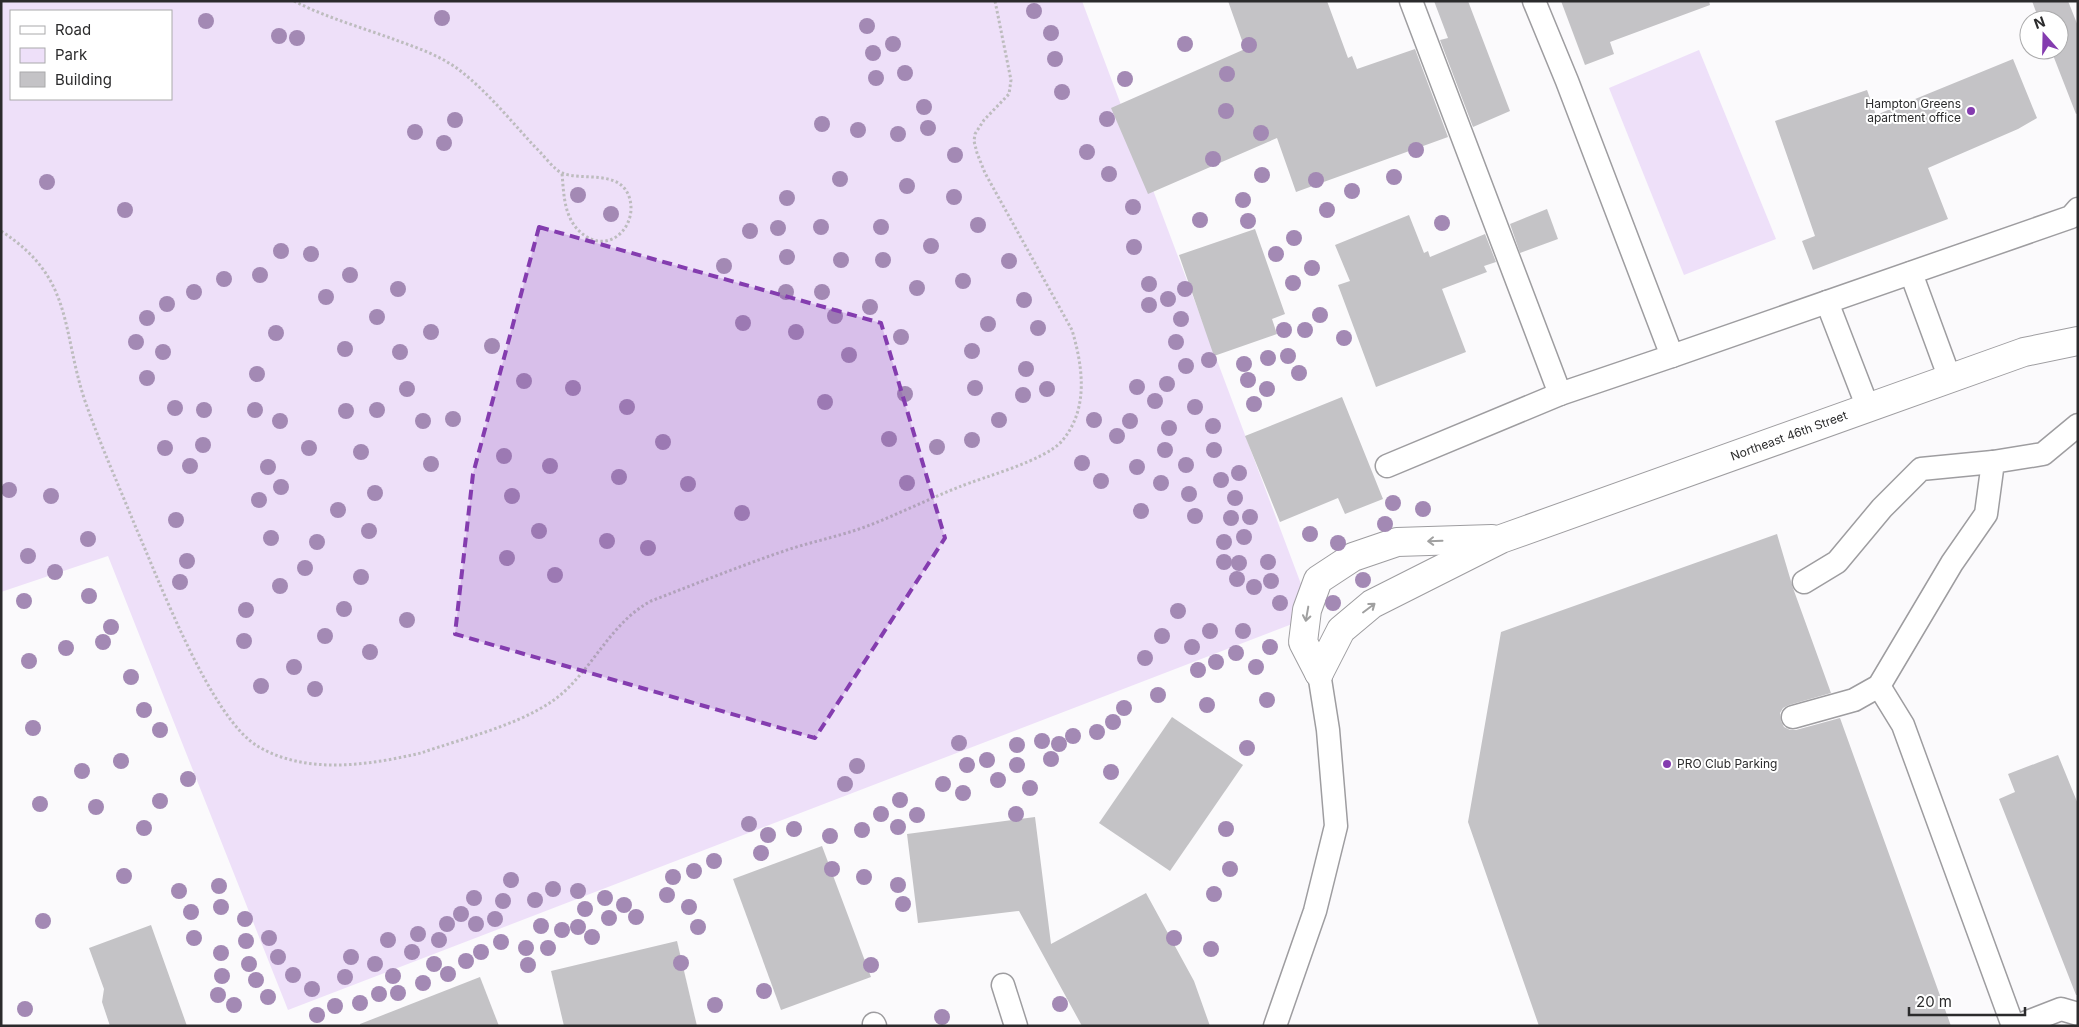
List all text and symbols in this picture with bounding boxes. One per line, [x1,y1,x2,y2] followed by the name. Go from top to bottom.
[10,10,172,100] legend
[2019,10,2069,60] north arrow
[2031,13,2047,32] text: N
[55,20,91,39] text: Road
[55,45,88,64] text: Park
[55,70,112,89] text: Building
[1865,96,1961,125] place label: Hampton Greens apartment office
[1965,105,1977,117] marker: Hampton Greens apartment office
[1729,407,1849,464] street label: Northeast 46th Street
[1427,536,1444,546] one-way arrow
[1362,602,1375,613] one-way arrow
[1301,606,1311,622] one-way arrow
[1677,756,1777,771] place label: PRO Club Parking
[1661,758,1673,770] marker: PRO Club Parking
[1909,984,2025,1016] scale bar
[1916,992,1952,1011] text: 20 m

